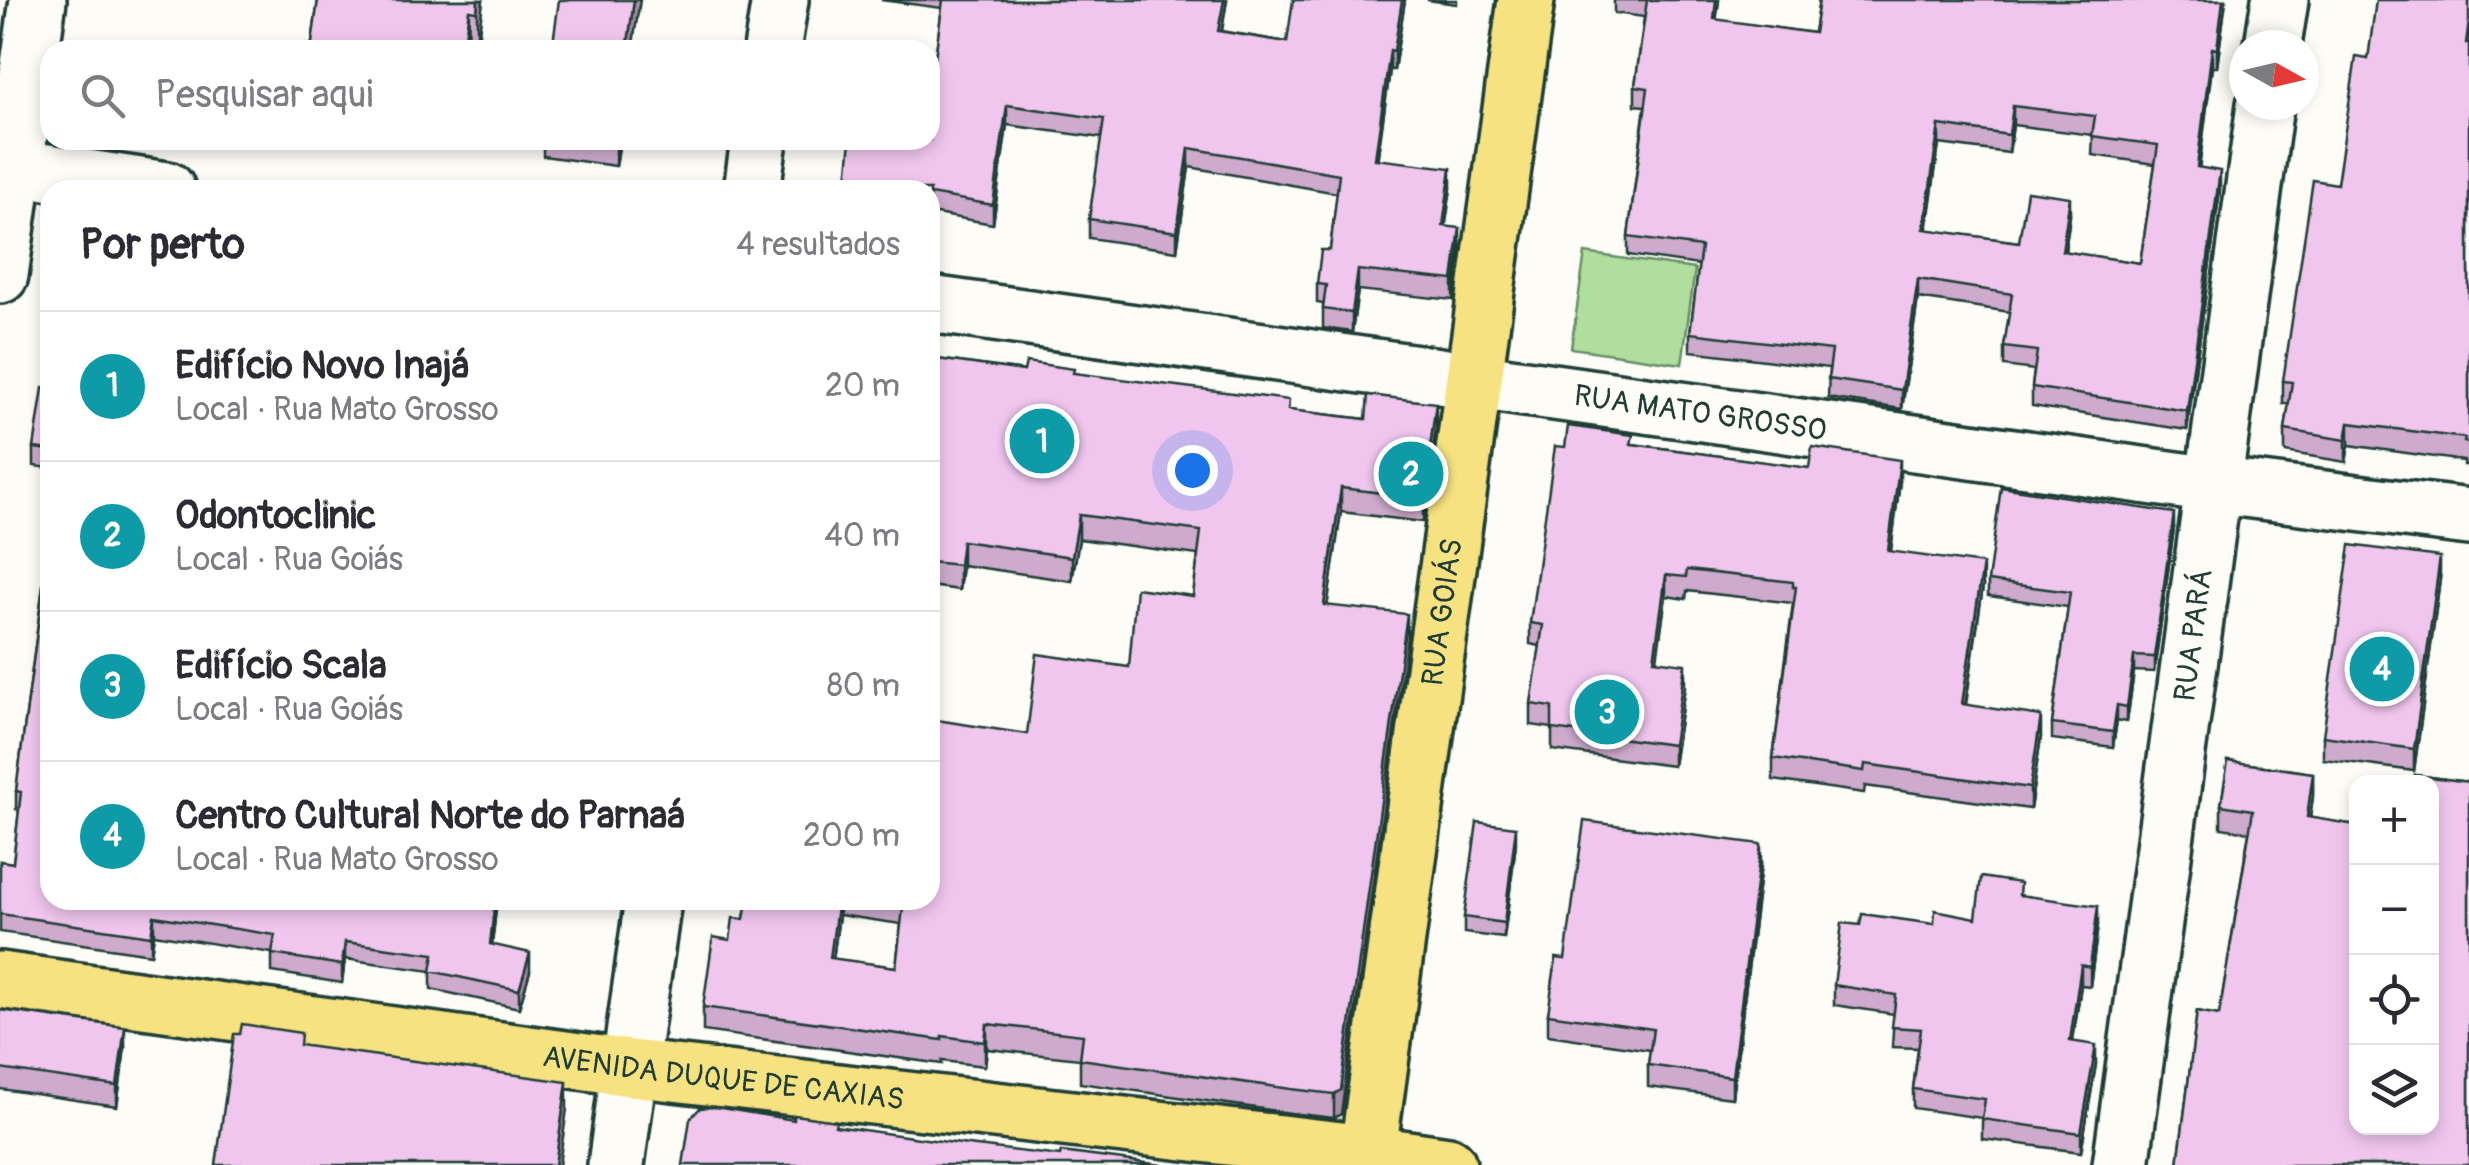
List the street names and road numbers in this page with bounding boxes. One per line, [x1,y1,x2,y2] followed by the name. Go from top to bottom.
[1572,377,1829,449] street label: RUA MATO GROSSO
[1414,536,1471,688] street label: RUA GOIÁS
[2166,566,2221,704] street label: RUA PARÁ
[540,1038,906,1118] street label: AVENIDA DUQUE DE CAXIAS

